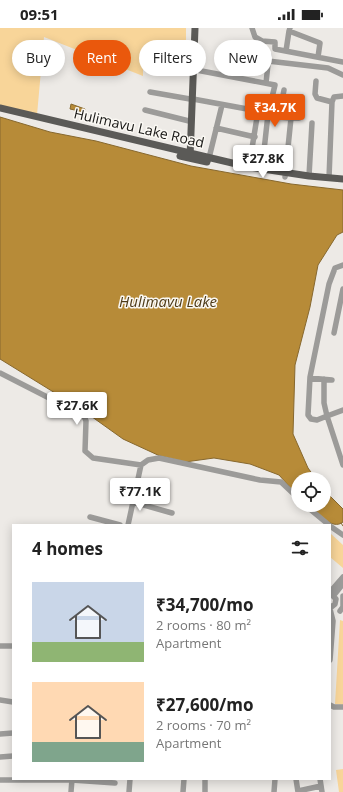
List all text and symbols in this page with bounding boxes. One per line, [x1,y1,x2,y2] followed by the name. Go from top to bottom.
[20,4,59,24] text: 09:51
[12,40,65,76] chip: Buy
[73,40,131,76] chip: Rent
[139,40,206,76] chip: Filters
[214,40,272,76] chip: New
[242,94,308,128] pin: ₹34.7K
[254,98,296,116] text: ₹34.7K
[72,103,206,152] street label: Hulimavu Lake Road
[230,145,296,179] pin: ₹27.8K
[242,149,284,167] text: ₹27.8K
[119,291,217,311] water label: Hulimavu Lake
[44,392,110,426] pin: ₹27.6K
[56,396,98,414] text: ₹27.6K
[291,472,331,512] map controls
[291,472,331,512] button: locate
[107,478,173,512] pin: ₹77.1K
[119,482,161,500] text: ₹77.1K
[32,537,103,560] text: 4 homes
[289,537,311,559] icon: filters
[156,593,253,616] text: ₹34,700/mo
[64,598,112,646] icon: home
[156,616,251,634] text: 2 rooms · 80 m²
[156,634,221,652] text: Apartment
[156,693,253,716] text: ₹27,600/mo
[64,698,112,746] icon: home
[156,716,251,734] text: 2 rooms · 70 m²
[156,734,221,752] text: Apartment

